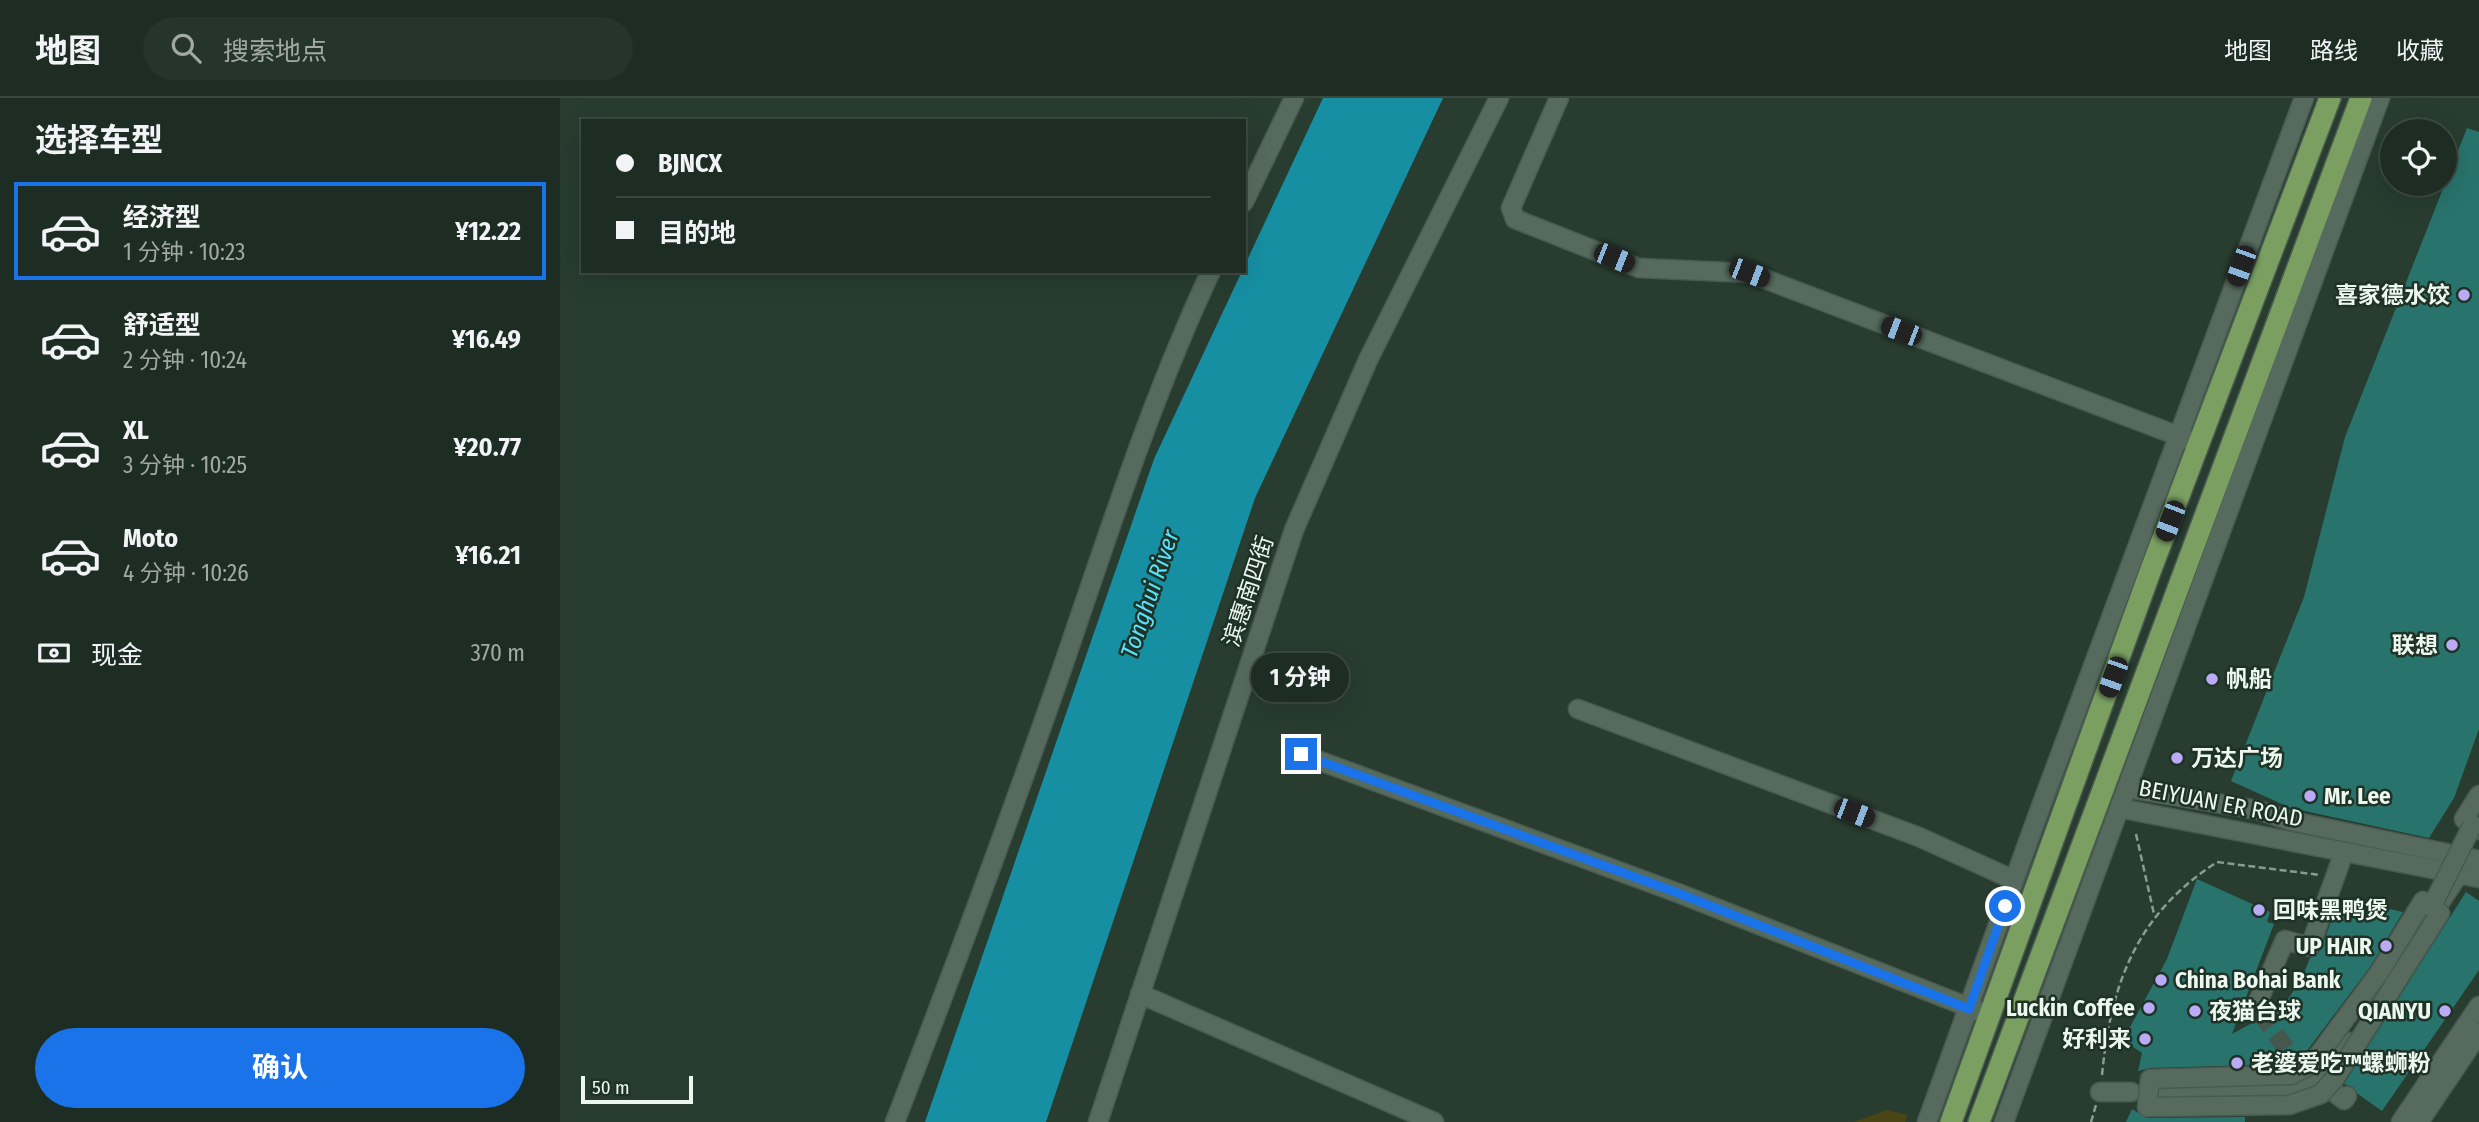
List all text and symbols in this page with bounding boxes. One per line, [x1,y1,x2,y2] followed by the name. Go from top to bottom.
[143,17,633,80] search box
[167,29,205,67] icon: search
[35,31,101,71] text: 地图
[223,36,327,67] text: 搜索地点
[2224,37,2272,65] text: 地图
[2310,37,2358,65] text: 路线
[2396,37,2444,65] text: 收藏
[2380,119,2457,196] map controls
[2380,119,2457,196] button: locate
[35,121,163,159] text: 选择车型
[658,148,722,179] text: BJNCX
[39,200,102,263] icon: car
[123,202,201,233] text: 经济型
[455,216,521,247] text: ¥12.22
[658,218,736,249] text: 目的地
[123,238,245,266] text: 1 分钟 · 10:23
[1591,240,1638,276] car
[2224,243,2259,289] car
[1726,256,1773,290] car
[2335,281,2450,309] place label: 喜家德水饺
[2456,287,2472,303] marker: 喜家德水饺
[39,308,102,371] icon: car
[123,310,201,341] text: 舒适型
[1878,314,1925,348] car
[452,324,521,355] text: ¥16.49
[123,346,247,374] text: 2 分钟 · 10:24
[123,415,149,446] text: XL
[39,416,102,479] icon: car
[454,432,521,463] text: ¥20.77
[123,451,247,479] text: 3 分钟 · 10:25
[2153,498,2188,544] car
[123,523,178,554] text: Moto
[39,524,102,587] icon: car
[1115,526,1185,662] water label: Tonghui River
[1217,532,1279,650] street label: 滨惠南四街
[455,540,521,571] text: ¥16.21
[123,559,249,587] text: 4 分钟 · 10:26
[2392,631,2438,659] place label: 联想
[35,634,73,672] icon: cash
[2444,637,2460,653] marker: 联想
[471,639,525,667] text: 370 m
[91,640,143,671] text: 现金
[1252,652,1350,702] callout: 1 分钟
[2096,654,2131,700] car
[1270,663,1330,691] text: 1 分钟
[2226,665,2272,693] place label: 帆船
[2204,671,2220,687] marker: 帆船
[1285,738,1317,770] route end
[2191,744,2283,772] place label: 万达广场
[2169,750,2185,766] marker: 万达广场
[2137,773,2305,833] street label: BEIYUAN ER ROAD
[2324,782,2391,810] place label: Mr. Lee
[2302,788,2318,804] marker: Mr. Lee
[1831,796,1878,830] car
[1989,890,2021,922] route start
[2273,896,2388,924] place label: 回味黑鸭煲
[2251,902,2267,918] marker: 回味黑鸭煲
[2296,932,2373,960] place label: UP HAIR
[2378,938,2394,954] marker: UP HAIR
[2175,966,2341,994] place label: China Bohai Bank
[2153,972,2169,988] marker: China Bohai Bank
[2006,994,2135,1022] place label: Luckin Coffee
[2209,997,2301,1025] place label: 夜猫台球
[2358,997,2431,1025] place label: QIANYU
[2141,1000,2157,1016] marker: Luckin Coffee
[2187,1003,2203,1019] marker: 夜猫台球
[2437,1003,2453,1019] marker: QIANYU
[2062,1025,2131,1053] place label: 好利来
[35,1028,525,1108] button: 确认
[2137,1031,2153,1047] marker: 好利来
[2251,1049,2431,1077] place label: 老婆爱吃™螺蛳粉
[2229,1055,2245,1071] marker: 老婆爱吃™螺蛳粉
[581,1073,693,1105] scale bar
[592,1076,630,1099] text: 50 m

